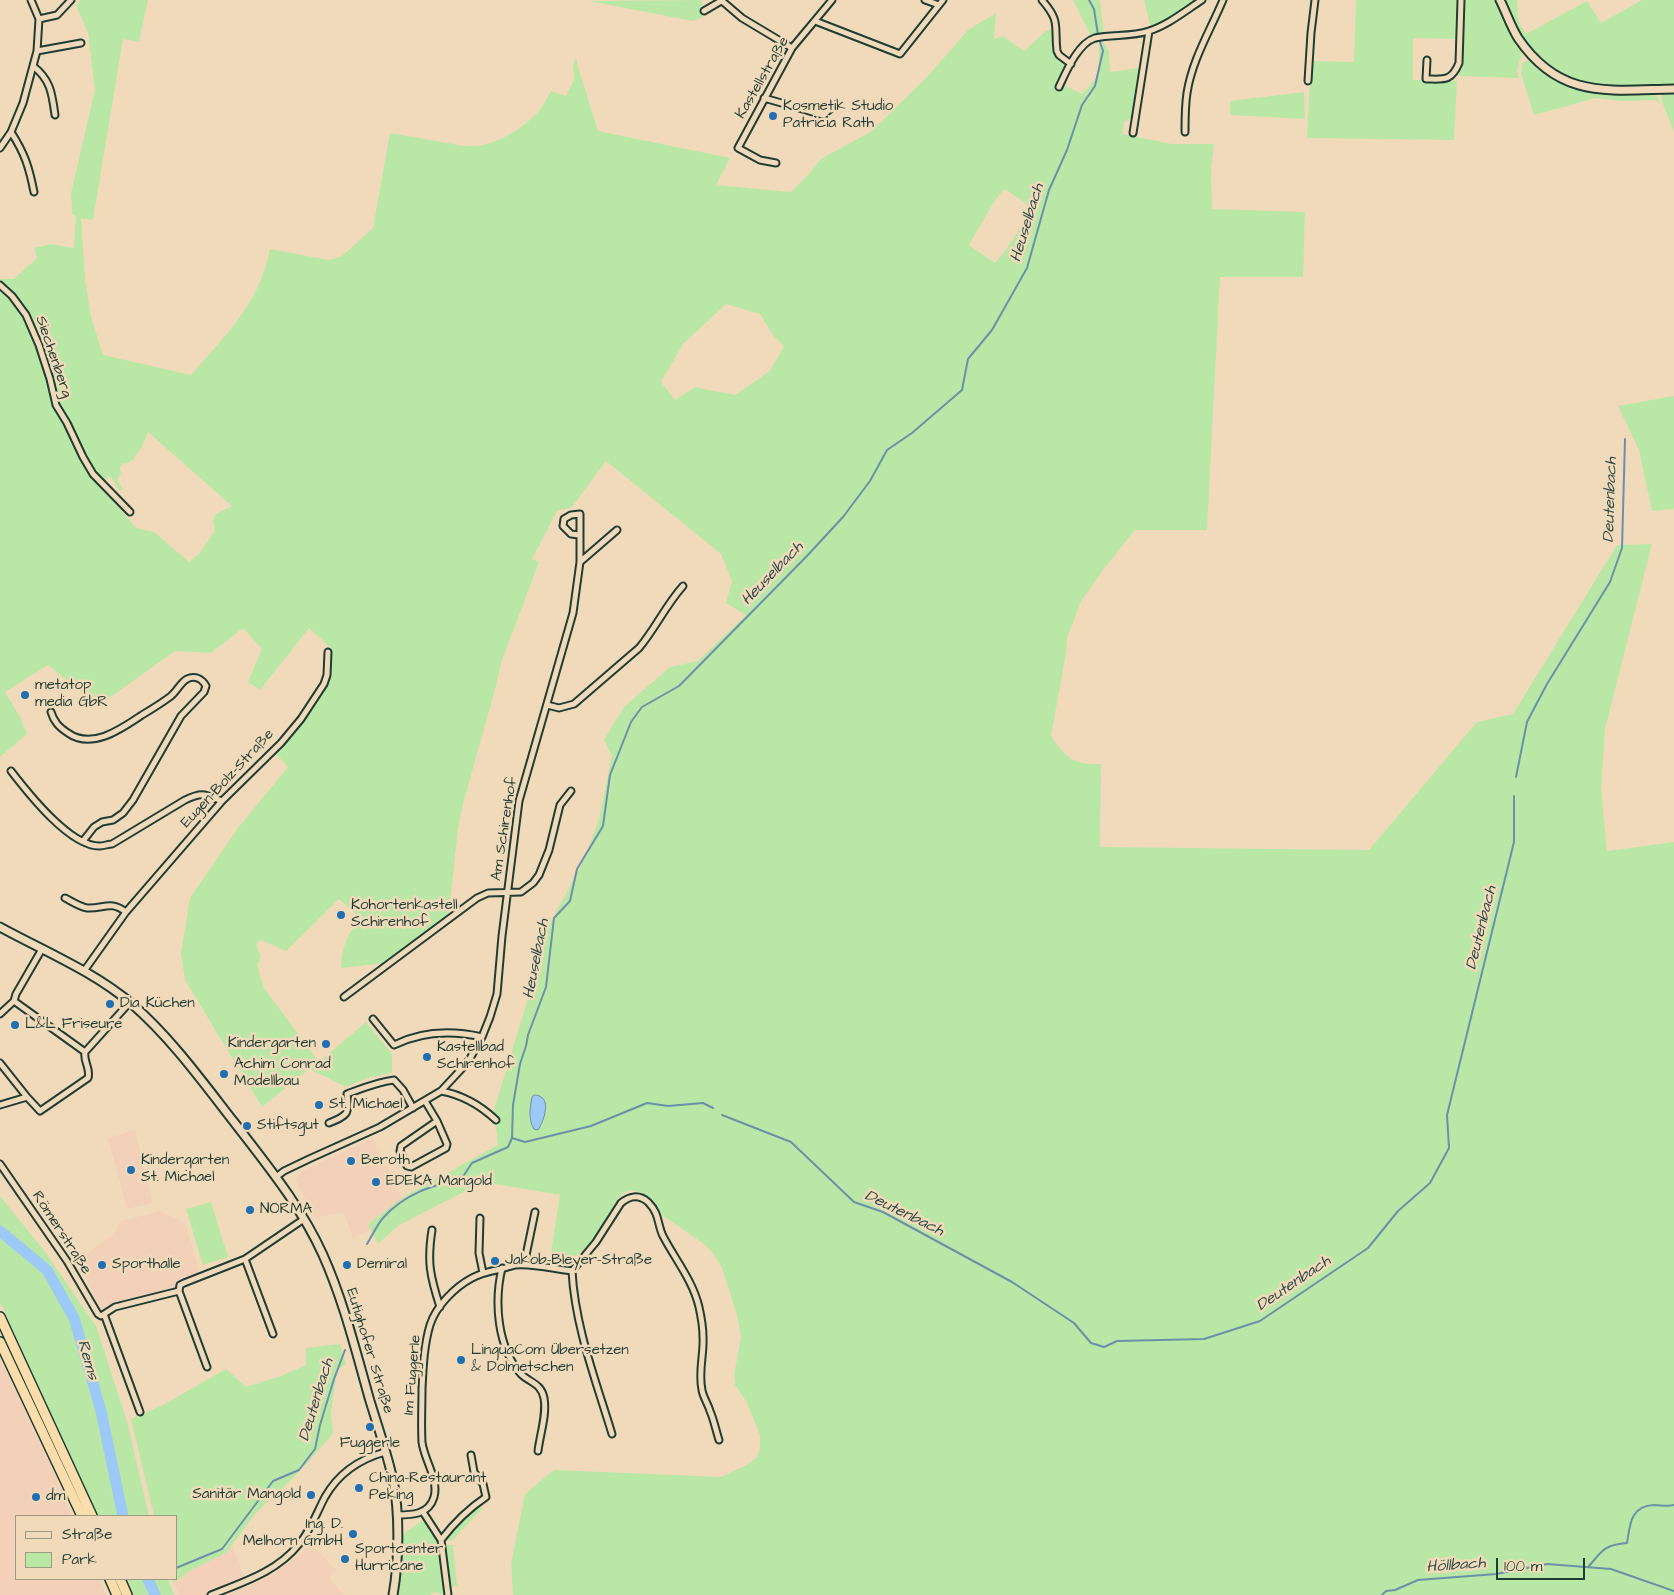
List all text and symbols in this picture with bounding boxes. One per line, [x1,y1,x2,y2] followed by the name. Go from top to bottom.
[732,34,794,122] street label: Kastellstraße
[783,98,893,133] place label: Kosmetik Studio Patricia Rath
[767,110,779,122] marker: Kosmetik Studio Patricia Rath
[1007,182,1049,264] water label: Heuselbach
[31,314,75,400] street label: Siechenberg
[1600,457,1622,543] water label: Deutenbach
[738,538,808,610] water label: Heuselbach
[35,677,108,712] place label: metatop media GbR
[19,689,31,701] marker: metatop media GbR
[178,726,278,832] street label: Eugen-Bolz-Straße
[488,776,522,882] street label: Am Schirenhof
[1462,884,1502,972] water label: Deutenbach
[351,897,458,932] place label: Kohortenkastell Schirenhof
[335,909,347,921] marker: Kohortenkastell Schirenhof
[520,917,554,1001] water label: Heuselbach
[120,995,195,1013] place label: Dia Küchen
[104,998,116,1010] marker: Dia Küchen
[25,1016,122,1034] place label: L&L Friseure
[9,1019,21,1031] marker: L&L Friseure
[228,1035,316,1053] place label: Kindergarten
[320,1038,332,1050] marker: Kindergarten
[437,1039,514,1074] place label: Kastellbad Schirenhof
[421,1051,433,1063] marker: Kastellbad Schirenhof
[234,1056,331,1091] place label: Achim Conrad Modellbau
[218,1068,230,1080] marker: Achim Conrad Modellbau
[329,1096,403,1114] place label: St. Michael
[313,1099,325,1111] marker: St. Michael
[257,1117,319,1135] place label: Stiftsgut
[241,1120,253,1132] marker: Stiftsgut
[141,1152,229,1187] place label: Kindergarten St. Michael
[361,1152,410,1170] place label: Beroth
[345,1155,357,1167] marker: Beroth
[125,1164,137,1176] marker: Kindergarten St. Michael
[386,1173,492,1191] place label: EDEKA Mangold
[370,1176,382,1188] marker: EDEKA Mangold
[861,1187,947,1241] water label: Deutenbach
[27,1188,95,1278] street label: Römerstraße
[260,1201,312,1219] place label: NORMA
[244,1204,256,1216] marker: NORMA
[505,1252,652,1270] place label: Jakob-Bleyer-Straße
[1253,1252,1335,1316] water label: Deutenbach
[489,1255,501,1267] marker: Jakob-Bleyer-Straße
[112,1256,181,1274] place label: Sporthalle
[357,1256,407,1274] place label: Demiral
[96,1259,108,1271] marker: Sporthalle
[341,1259,353,1271] marker: Demiral
[341,1286,397,1416] street label: Eutighofer Straße
[401,1334,425,1416] street label: Im Fuggerle
[72,1338,102,1382] water label: Rems
[471,1342,629,1377] place label: LinguaCom Übersetzen & Dolmetschen
[455,1354,467,1366] marker: LinguaCom Übersetzen & Dolmetschen
[295,1356,339,1444] water label: Deutenbach
[364,1421,376,1433] marker: Fuggerle
[340,1435,400,1453] place label: Fuggerle
[369,1470,486,1505] place label: China-Restaurant Peking
[353,1482,365,1494] marker: China-Restaurant Peking
[192,1486,301,1504] place label: Sanitär Mangold
[46,1488,65,1506] place label: dm
[305,1489,317,1501] marker: Sanitär Mangold
[30,1491,42,1503] marker: dm
[15,1515,178,1580] legend
[243,1516,343,1551] place label: Ing. D. Melhorn GmbH
[62,1524,112,1545] text: Straße
[347,1528,359,1540] marker: Ing. D. Melhorn GmbH
[355,1541,443,1576] place label: Sportcenter Hurricane
[1499,1548,1588,1580] scale bar
[62,1549,97,1570] text: Park
[339,1553,351,1565] marker: Sportcenter Hurricane
[1426,1554,1486,1578] water label: Höllbach
[1504,1556,1543,1577] text: 100 m

